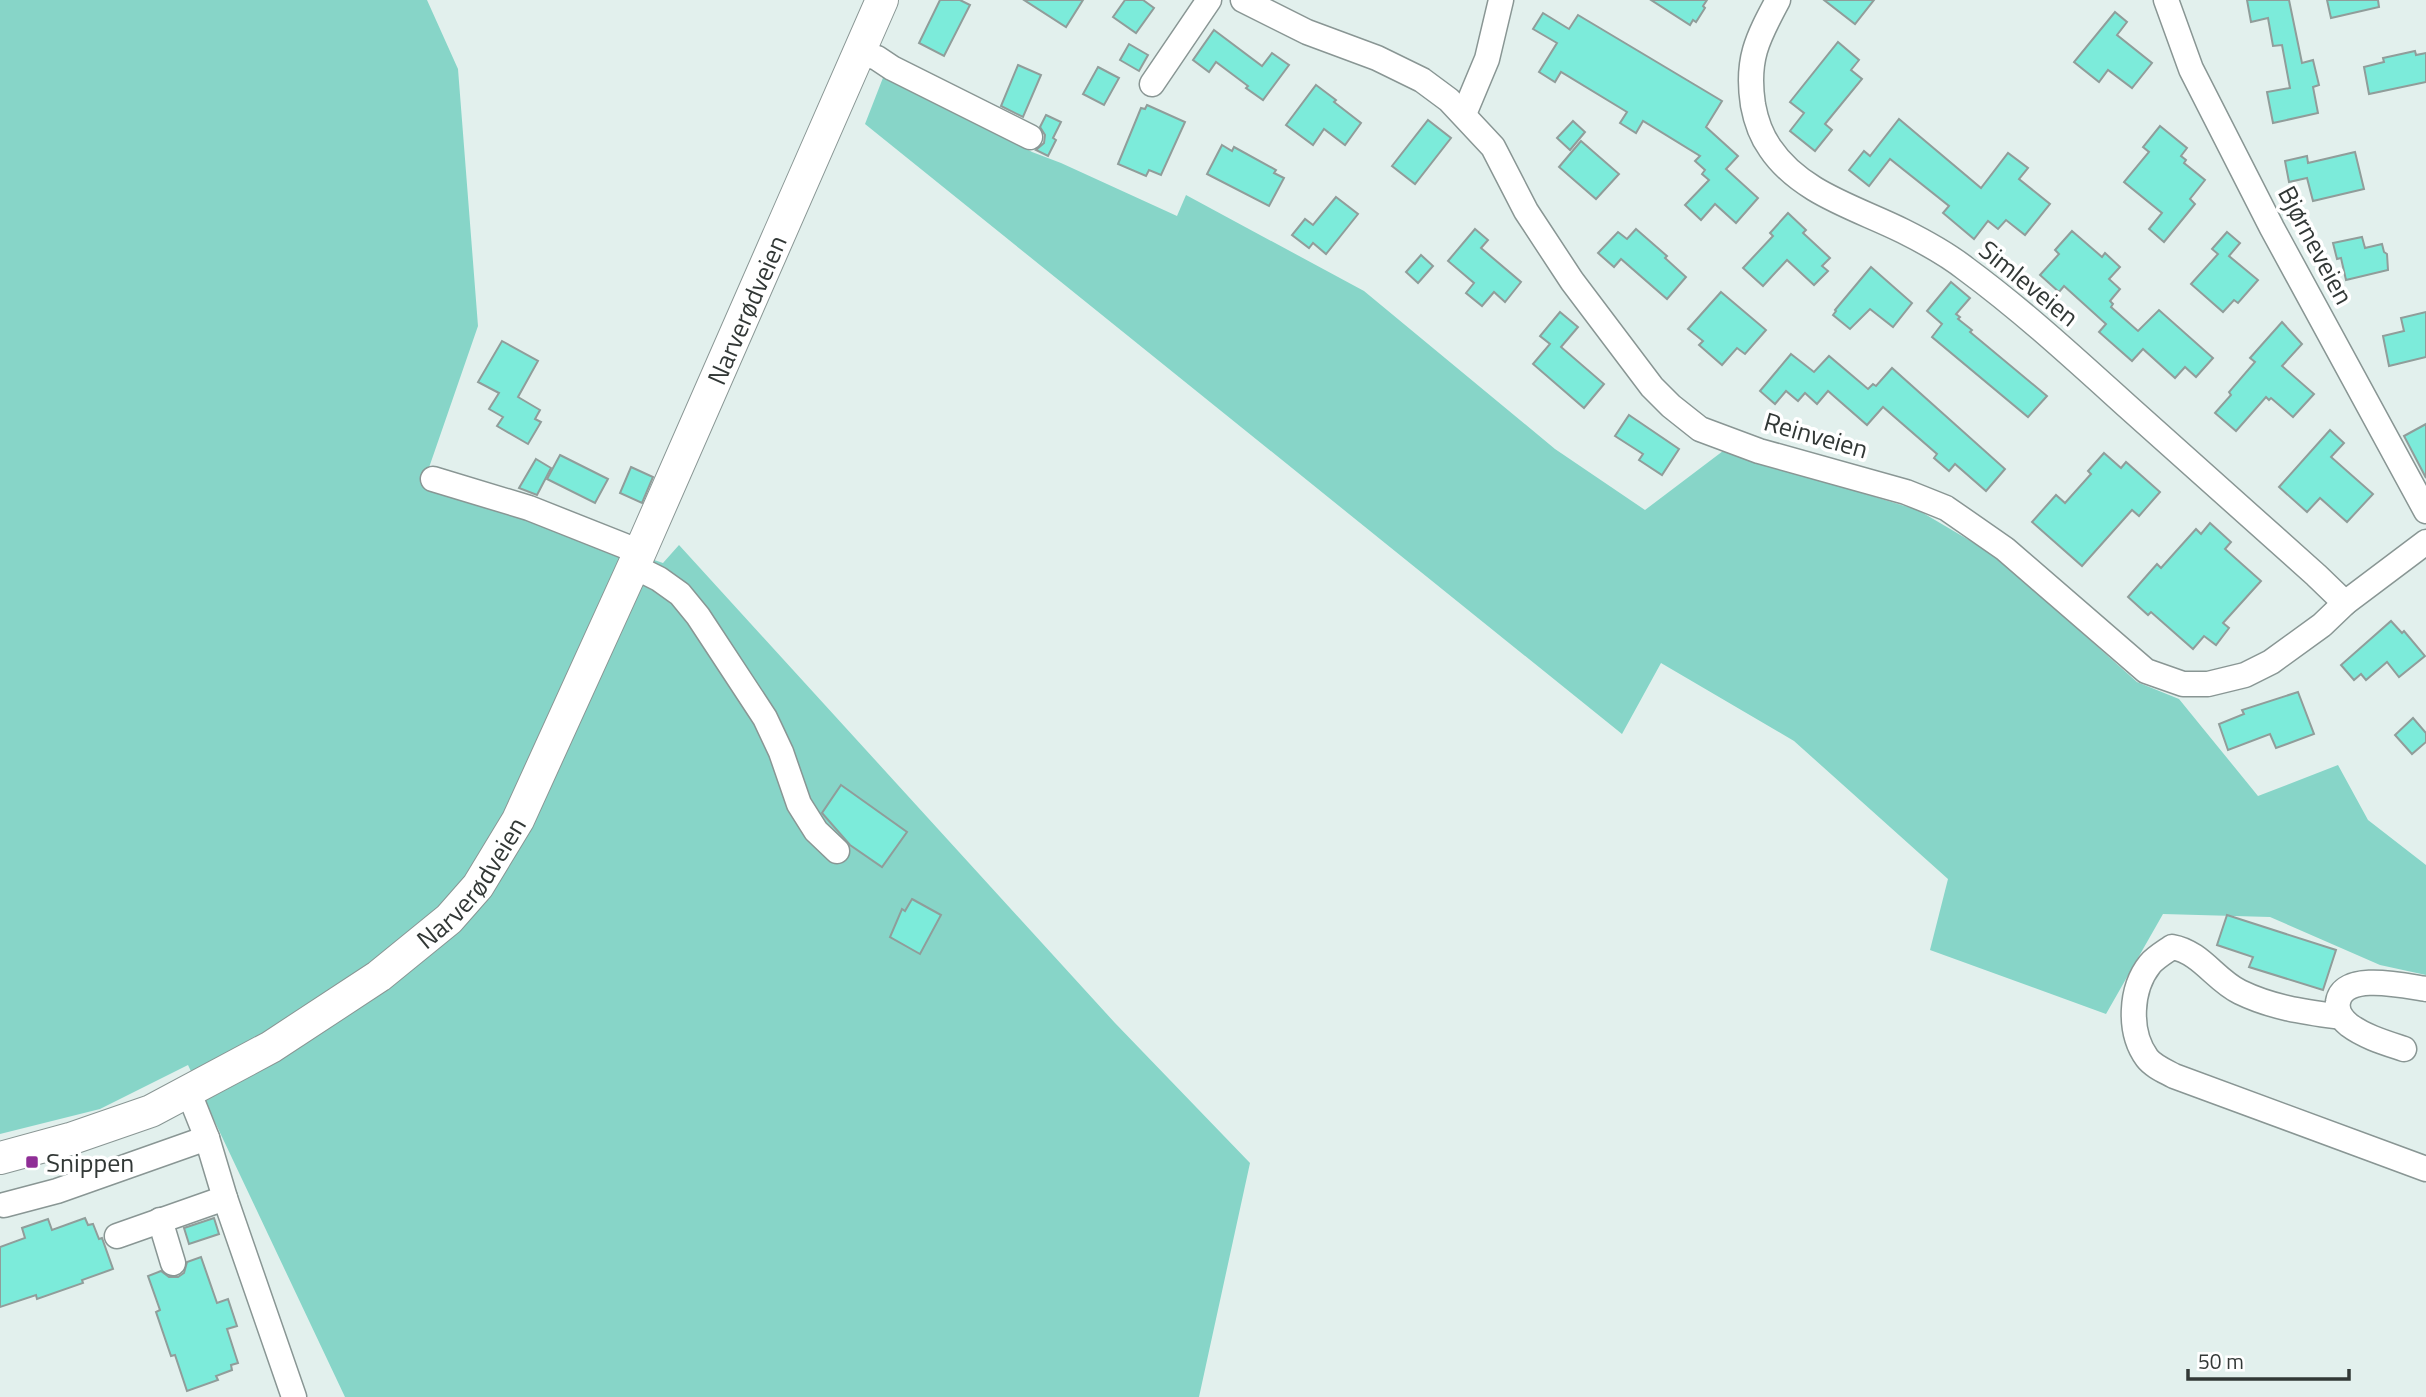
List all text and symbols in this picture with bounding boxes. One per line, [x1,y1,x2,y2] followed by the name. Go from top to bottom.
[2268,179,2364,311] street label: Bjørneveien
[696,229,796,390] street label: Narverødveien
[1971,231,2087,335] street label: Simleveien
[1759,402,1873,468] street label: Reinveien
[408,809,535,958] street label: Narverødveien
[46,1143,134,1182] place label: Snippen
[24,1154,40,1170] marker: Snippen
[2188,1338,2349,1382] scale bar
[2198,1345,2244,1377] text: 50 m

